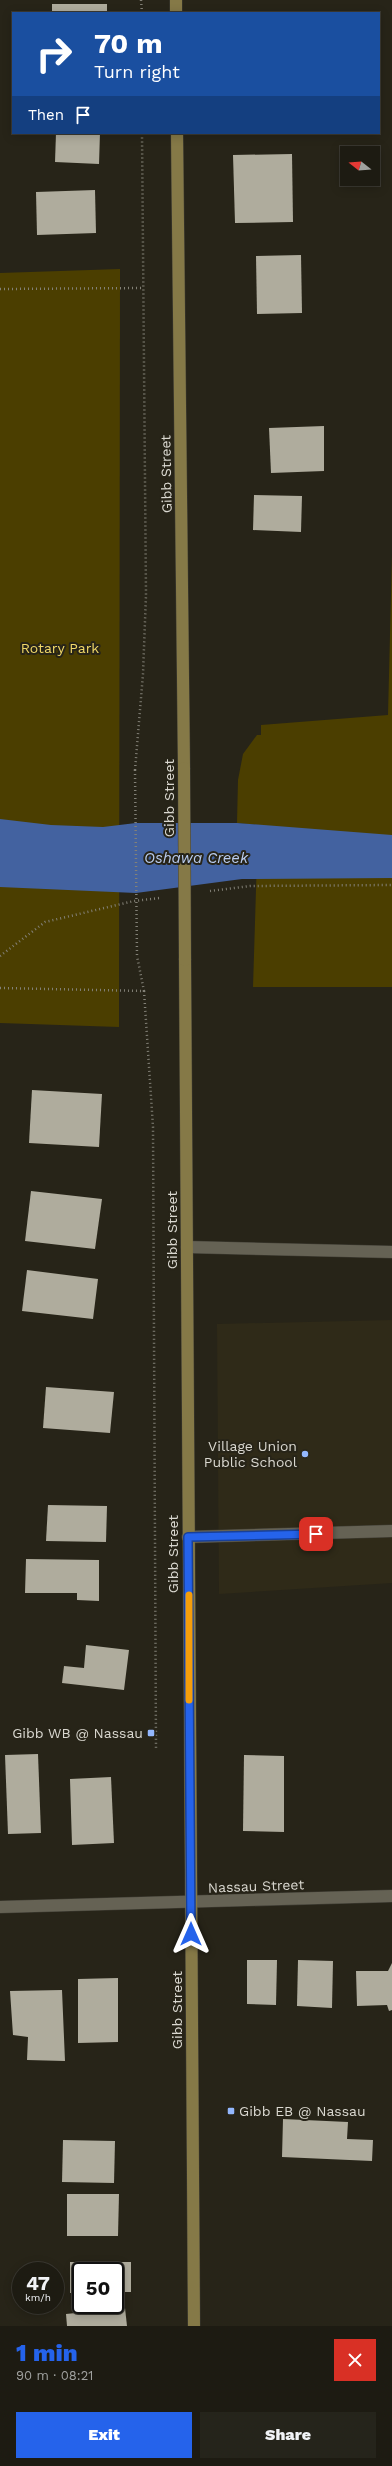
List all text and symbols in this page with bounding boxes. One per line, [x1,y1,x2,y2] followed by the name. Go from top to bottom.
[94,27,163,60] text: 70 m
[28,28,80,80] icon: right
[94,61,180,82] text: Turn right
[72,104,94,126] icon: arrive
[28,106,64,124] text: Then
[340,146,380,186] north arrow
[340,146,380,186] map controls
[157,435,175,513] street label: Gibb Street
[21,640,99,656] park label: Rotary Park
[161,759,177,837] street label: Gibb Street
[144,849,249,867] water label: Oshawa Creek
[164,1191,180,1269] street label: Gibb Street
[204,1438,298,1470] place label: Village Union Public School
[300,1449,310,1459] marker: Village Union Public School
[165,1515,181,1593] street label: Gibb Street
[299,1517,333,1551] pin
[305,1523,327,1545] icon: arrive
[12,1725,143,1741] place label: Gibb WB @ Nassau
[146,1728,156,1738] marker: Gibb WB @ Nassau
[208,1876,305,1896] street label: Nassau Street
[170,1913,212,1955] position arrow
[169,1971,185,2049] street label: Gibb Street
[239,2103,366,2119] place label: Gibb EB @ Nassau
[226,2106,236,2116] marker: Gibb EB @ Nassau
[72,2262,124,2314] speed limit sign: 50
[26,2271,50,2295] text: 47
[25,2292,51,2303] text: km/h
[16,2339,78,2367] text: 1 min
[334,2339,376,2381] button: close
[16,2368,93,2383] text: 90 m · 08:21
[16,2412,192,2458] button: Exit
[200,2412,376,2458] button: Share

